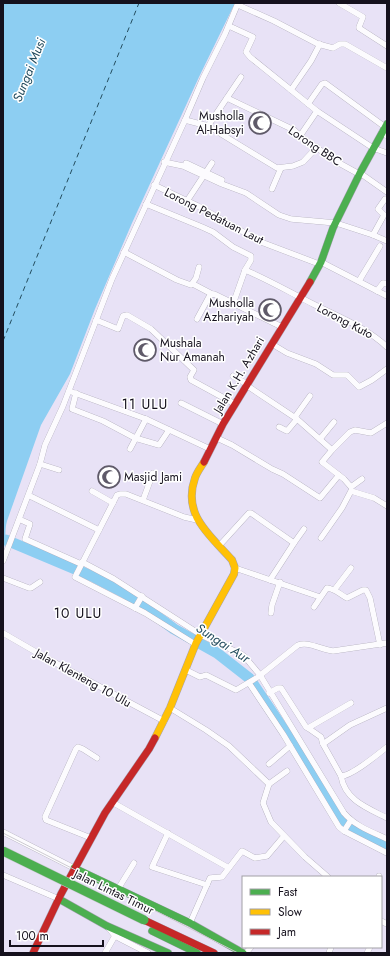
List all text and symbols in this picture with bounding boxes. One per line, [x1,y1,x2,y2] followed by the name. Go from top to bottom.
[8,35,51,105] water label: Sungai Musi
[196,107,244,139] place label: Musholla Al-Habsyi
[247,110,273,136] mosque icon: Musholla Al-Habsyi
[285,122,345,170] street label: Lorong BBC
[161,183,267,249] street label: Lorong Pedatuan Laut
[203,294,254,326] place label: Musholla Azhariyah
[257,297,283,323] mosque icon: Musholla Azhariyah
[314,299,377,344] street label: Lorong Kuto
[208,333,269,418] street label: Jalan K.H. Azhari
[160,334,225,366] place label: Mushala Nur Amanah
[132,337,158,363] mosque icon: Mushala Nur Amanah
[122,394,168,414] district label: 11 ULU
[96,464,122,490] mosque icon: Masjid Jami
[124,468,182,486] place label: Masjid Jami
[54,603,102,623] district label: 10 ULU
[192,618,254,668] water label: Sungai Aur
[30,643,134,712] street label: Jalan Klenteng 10 Ulu
[69,864,158,920] street label: Jalan Lintas Timur
[242,876,382,948] legend
[278,883,297,901] text: Fast
[278,903,303,921] text: Slow
[10,922,103,948] scale bar
[276,923,296,941] text: Jam
[16,927,49,945] text: 100 m

